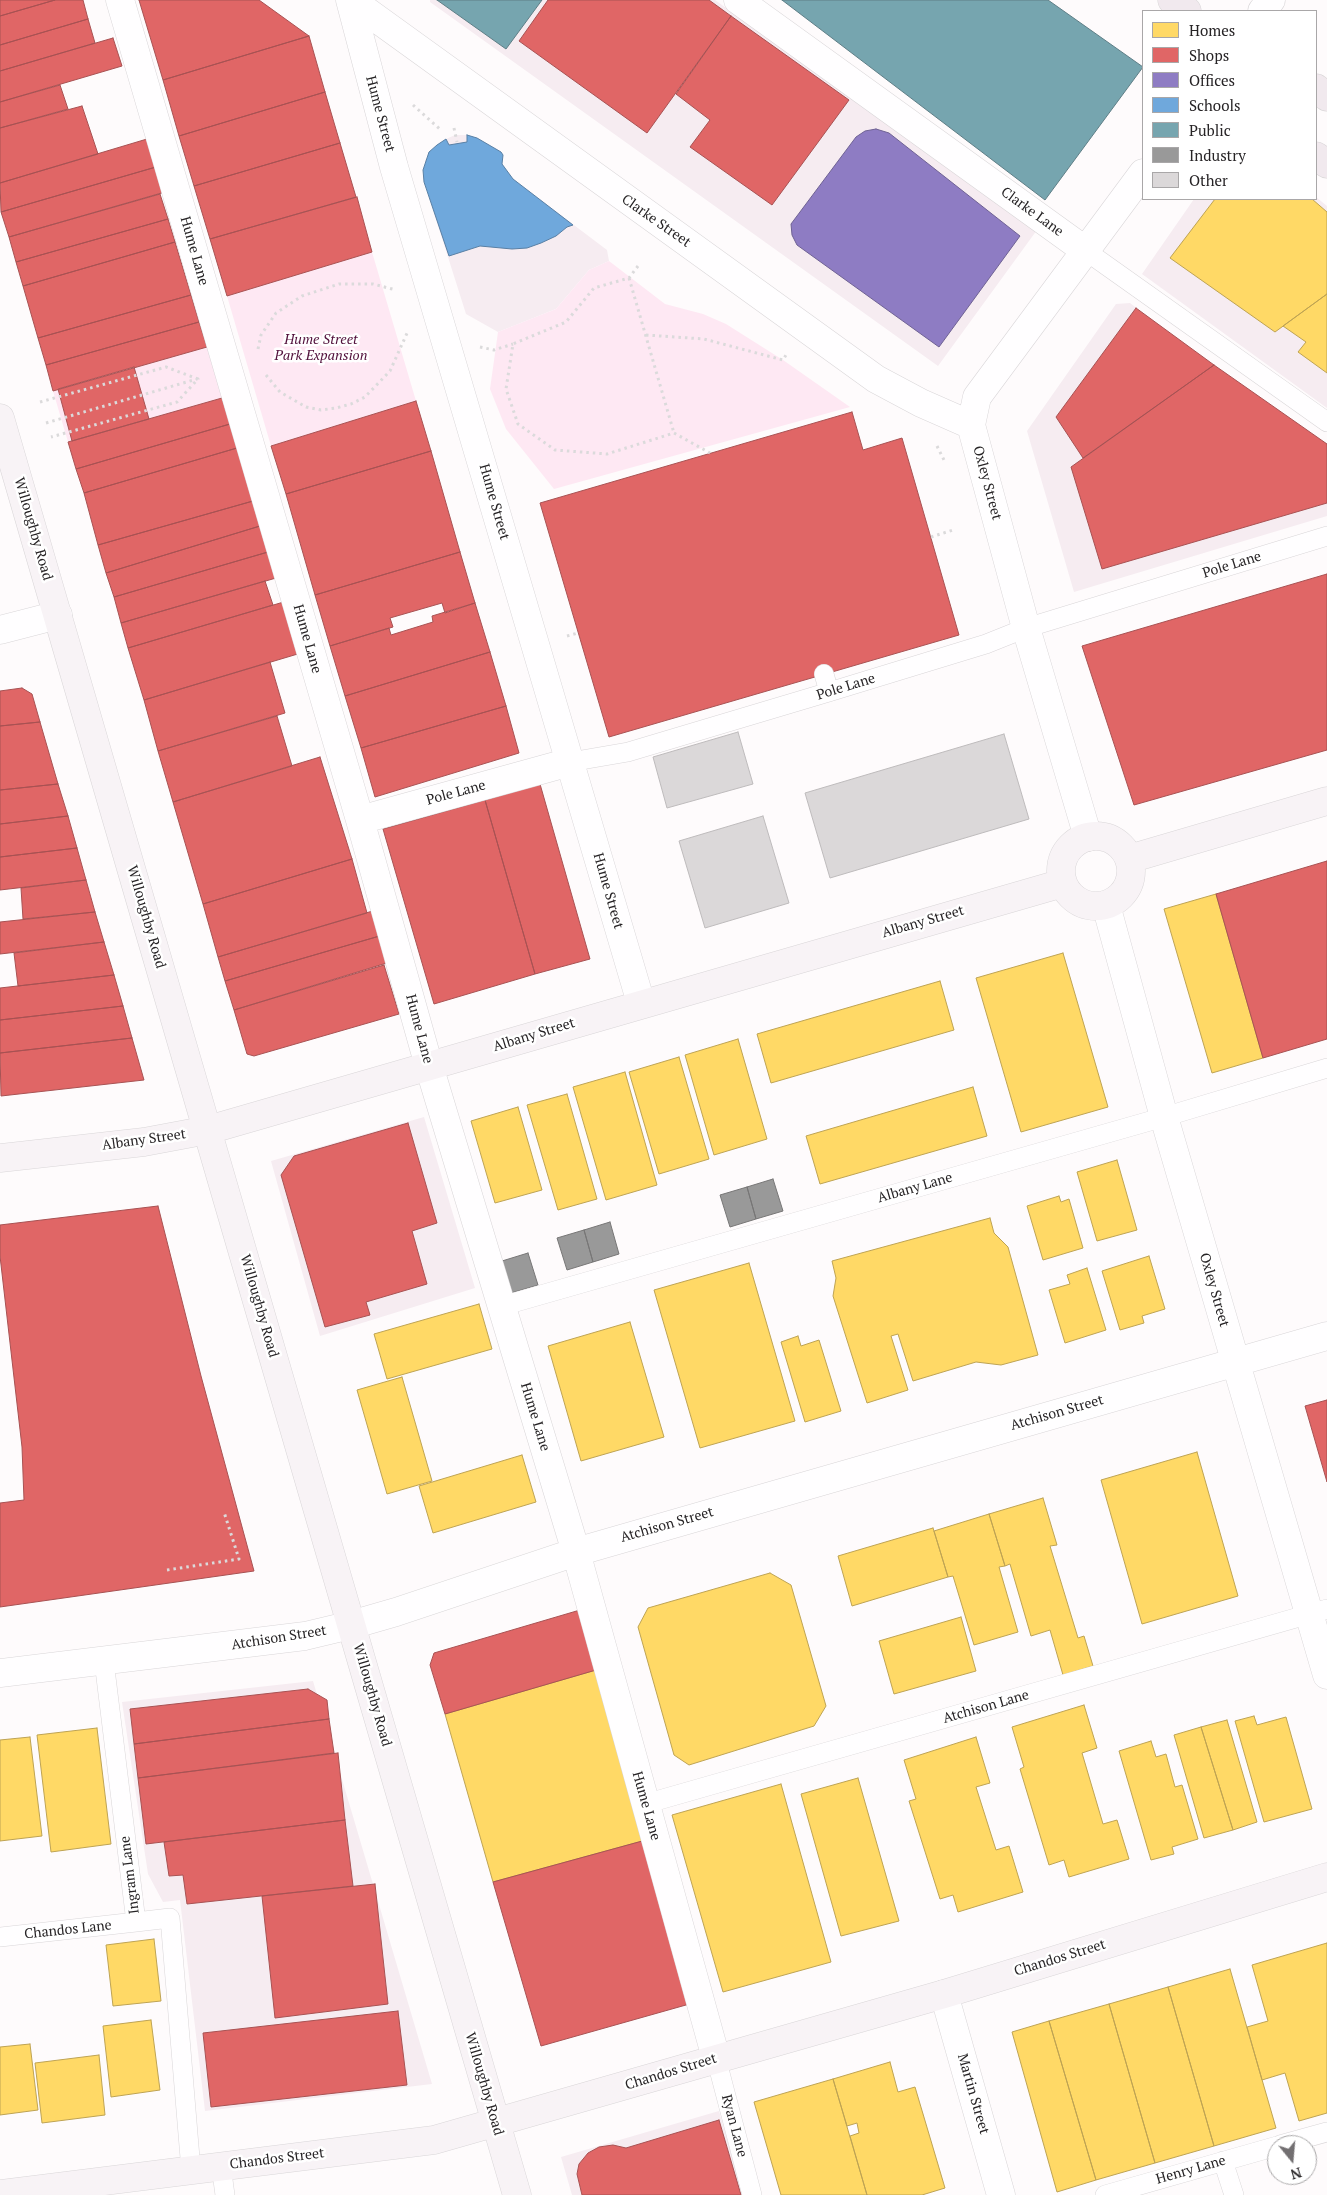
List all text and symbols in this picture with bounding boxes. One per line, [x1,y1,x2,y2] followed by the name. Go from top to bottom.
[1142,10,1317,200] legend
[1189,20,1235,40] text: Homes
[1189,45,1229,65] text: Shops
[1189,70,1235,90] text: Offices
[362,74,398,154] street label: Hume Street
[1189,95,1240,115] text: Schools
[1189,120,1231,140] text: Public
[1189,145,1246,165] text: Industry
[1189,170,1228,190] text: Other
[997,184,1067,240] street label: Clarke Lane
[618,191,694,251] street label: Clarke Street
[176,215,212,287] street label: Hume Lane
[275,332,367,364] park label: Hume Street Park Expansion
[969,444,1005,522] street label: Oxley Street
[475,462,513,542] street label: Hume Street
[10,476,56,582] street label: Willoughby Road
[1201,548,1263,582] street label: Pole Lane
[289,603,325,675] street label: Hume Lane
[815,670,877,704] street label: Pole Lane
[425,777,487,809] street label: Pole Lane
[589,851,627,931] street label: Hume Street
[123,864,169,970] street label: Willoughby Road
[880,902,966,942] street label: Albany Street
[402,993,436,1065] street label: Hume Lane
[491,1015,577,1055] street label: Albany Street
[101,1126,187,1154] street label: Albany Street
[875,1169,955,1207] street label: Albany Lane
[1195,1251,1233,1329] street label: Oxley Street
[236,1253,282,1359] street label: Willoughby Road
[517,1381,553,1453] street label: Hume Lane
[1009,1392,1105,1434] street label: Atchison Street
[619,1504,715,1546] street label: Atchison Street
[230,1622,328,1654] street label: Atchison Street
[349,1642,395,1748] street label: Willoughby Road
[941,1687,1031,1727] street label: Atchison Lane
[628,1770,664,1842] street label: Hume Lane
[117,1835,143,1915] street label: Ingram Lane
[24,1917,112,1943] street label: Chandos Lane
[1012,1936,1108,1980] street label: Chandos Street
[461,2031,507,2137] street label: Willoughby Road
[623,2050,719,2094] street label: Chandos Street
[953,2052,993,2136] street label: Martin Street
[718,2093,750,2159] street label: Ryan Lane
[1267,2135,1317,2185] north arrow
[229,2145,325,2173] street label: Chandos Street
[1154,2152,1228,2188] street label: Henry Lane
[1288,2163,1304,2185] text: N

